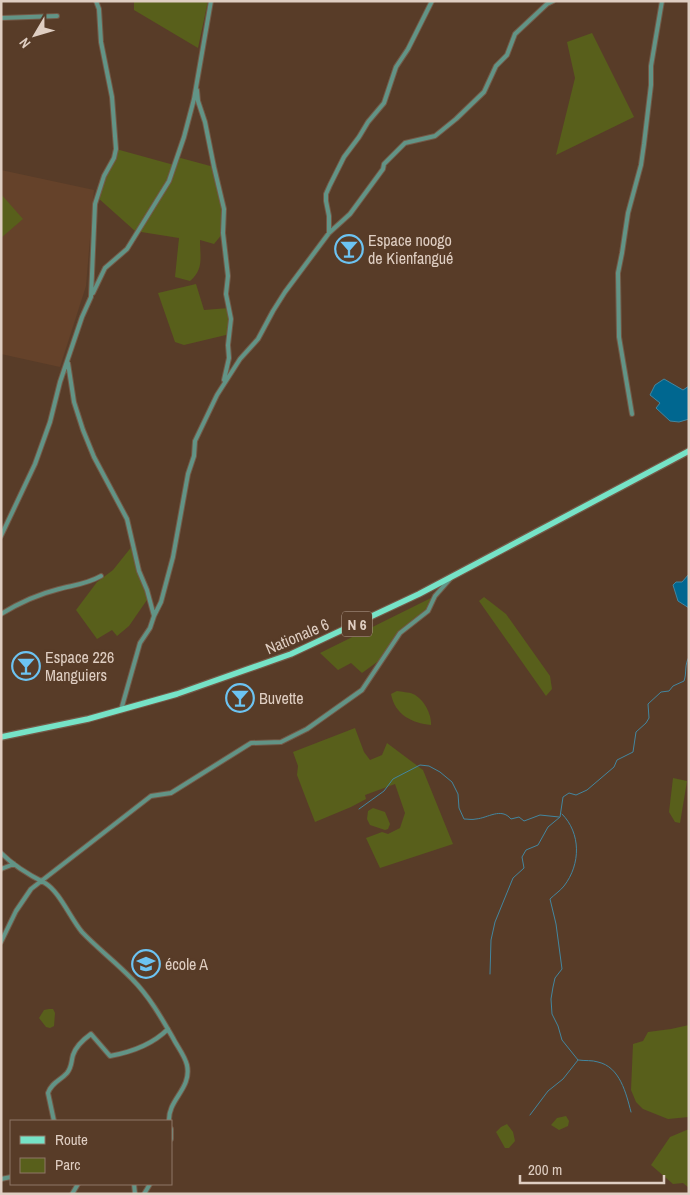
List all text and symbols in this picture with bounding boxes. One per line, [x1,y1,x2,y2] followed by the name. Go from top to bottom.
[10,10,60,60] north arrow
[15,34,34,52] text: N
[368,229,453,269] place label: Espace noogo de Kienfangué
[334,234,364,264] bar icon: Espace noogo de Kienfangué
[342,612,372,636] road number: N 6
[262,613,332,659] street label: Nationale 6
[45,646,114,686] place label: Espace 226 Manguiers
[11,651,41,681] bar icon: Espace 226 Manguiers
[225,683,255,713] bar icon: Buvette
[259,687,304,709] place label: Buvette
[131,949,161,979] school or university icon: école A
[165,953,208,975] place label: école A
[10,1120,172,1185] legend
[55,1129,88,1150] text: Route
[520,1152,664,1184] scale bar
[55,1154,80,1175] text: Parc
[528,1159,562,1180] text: 200 m

